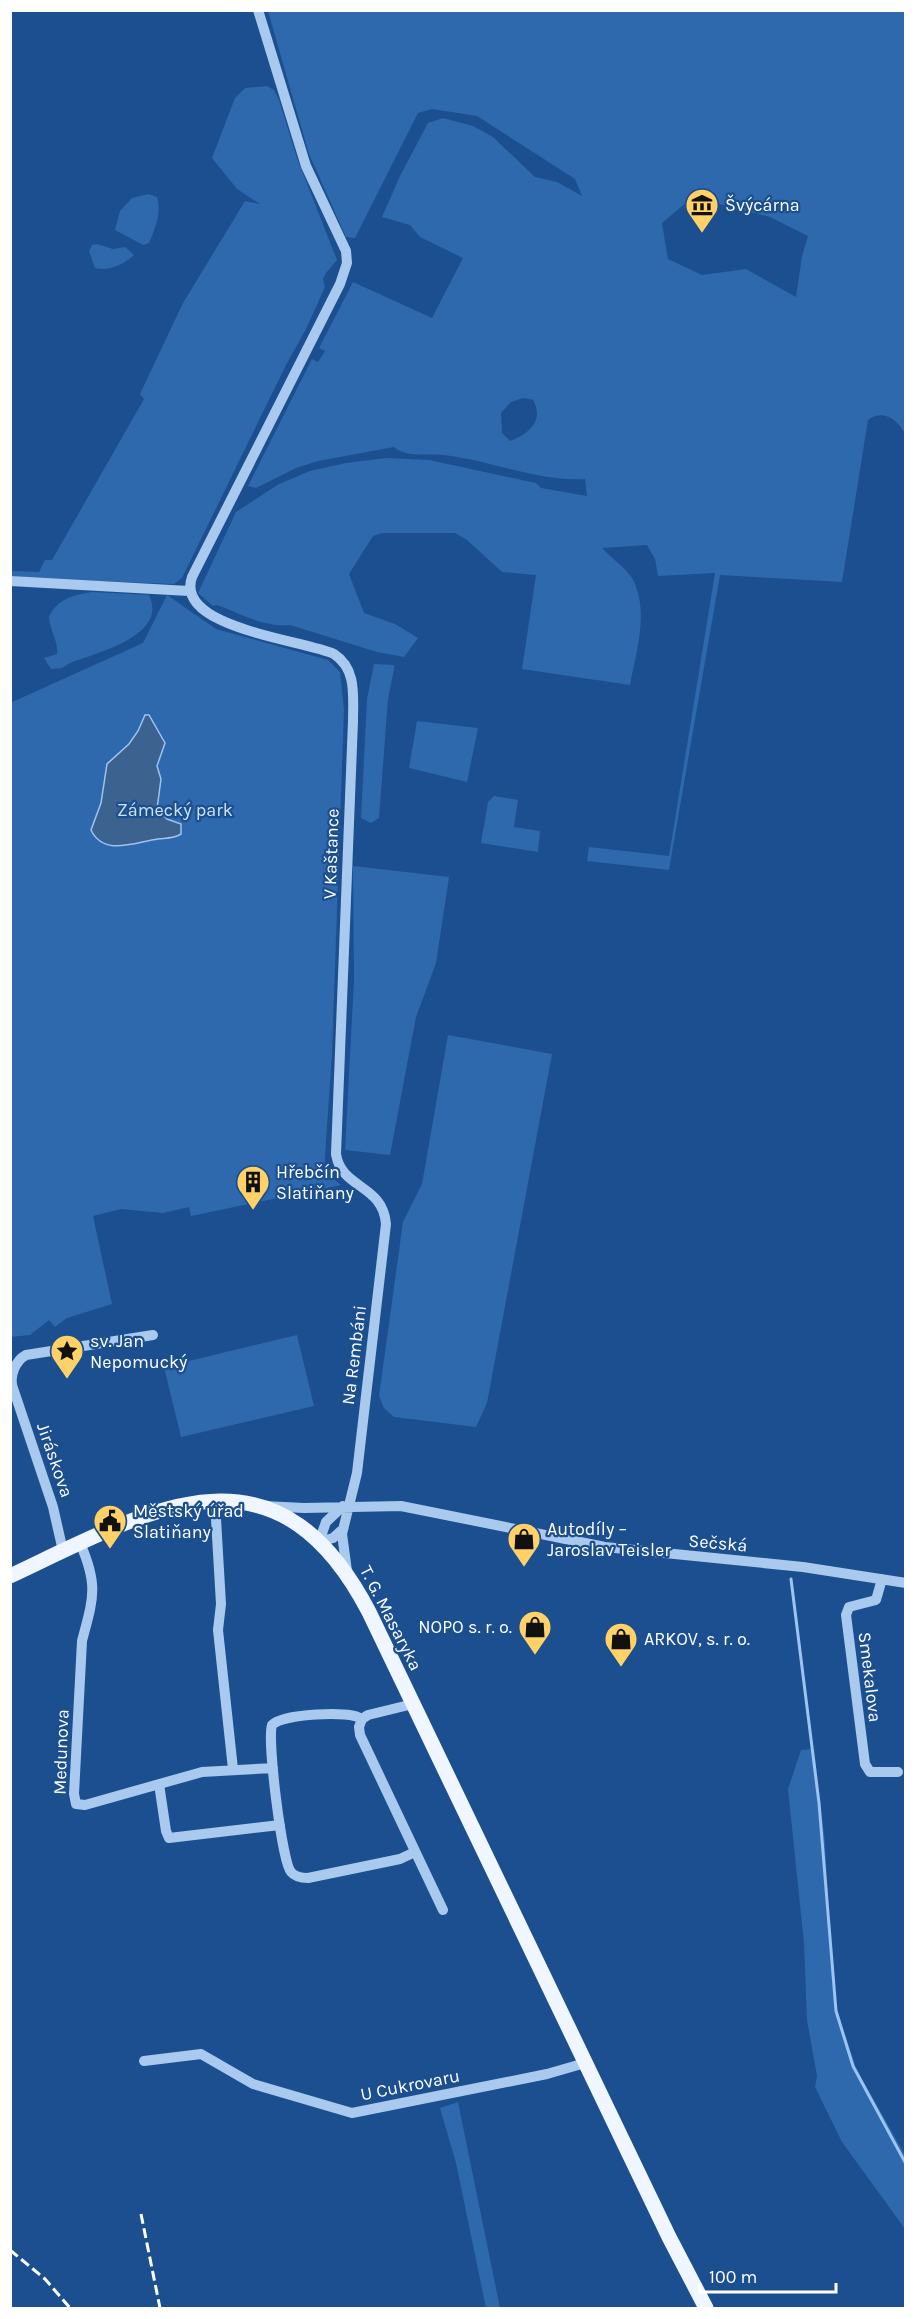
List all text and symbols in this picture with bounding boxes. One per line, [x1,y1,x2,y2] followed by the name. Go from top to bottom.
[684,187,720,234] museum icon: Švýcárna
[725,194,800,216] place label: Švýcárna
[117,799,233,821] park label: Zámecký park
[318,808,344,900] street label: V Kaštance
[276,1161,355,1204] place label: Hřebčín Slatiňany
[235,1164,271,1211] building icon: Hřebčín Slatiňany
[337,1304,371,1406] street label: Na Rembáni
[90,1330,188,1373] place label: sv. Jan Nepomucký
[49,1333,85,1380] place icon: sv. Jan Nepomucký
[32,1420,78,1500] street label: Jiráskova
[133,1500,244,1543] place label: Městský úřad Slatiňany
[92,1503,128,1550] public building icon: Městský úřad Slatiňany
[547,1518,671,1561] place label: Autodíly – Jaroslav Teisler
[506,1521,542,1568] shop icon: Autodíly – Jaroslav Teisler
[688,1529,748,1557] street label: Sečská
[355,1562,427,1674] street label: T. G. Masaryka
[517,1609,553,1656] shop icon: NOPO s. r. o.
[418,1616,512,1638] place label: NOPO s. r. o.
[603,1621,639,1668] shop icon: ARKOV, s. r. o.
[644,1628,750,1650] place label: ARKOV, s. r. o.
[854,1631,886,1723] street label: Smekalova
[49,1709,73,1795] street label: Medunova
[358,2065,462,2105] street label: U Cukrovaru
[700,2256,836,2294] scale bar
[709,2266,757,2288] text: 100 m

